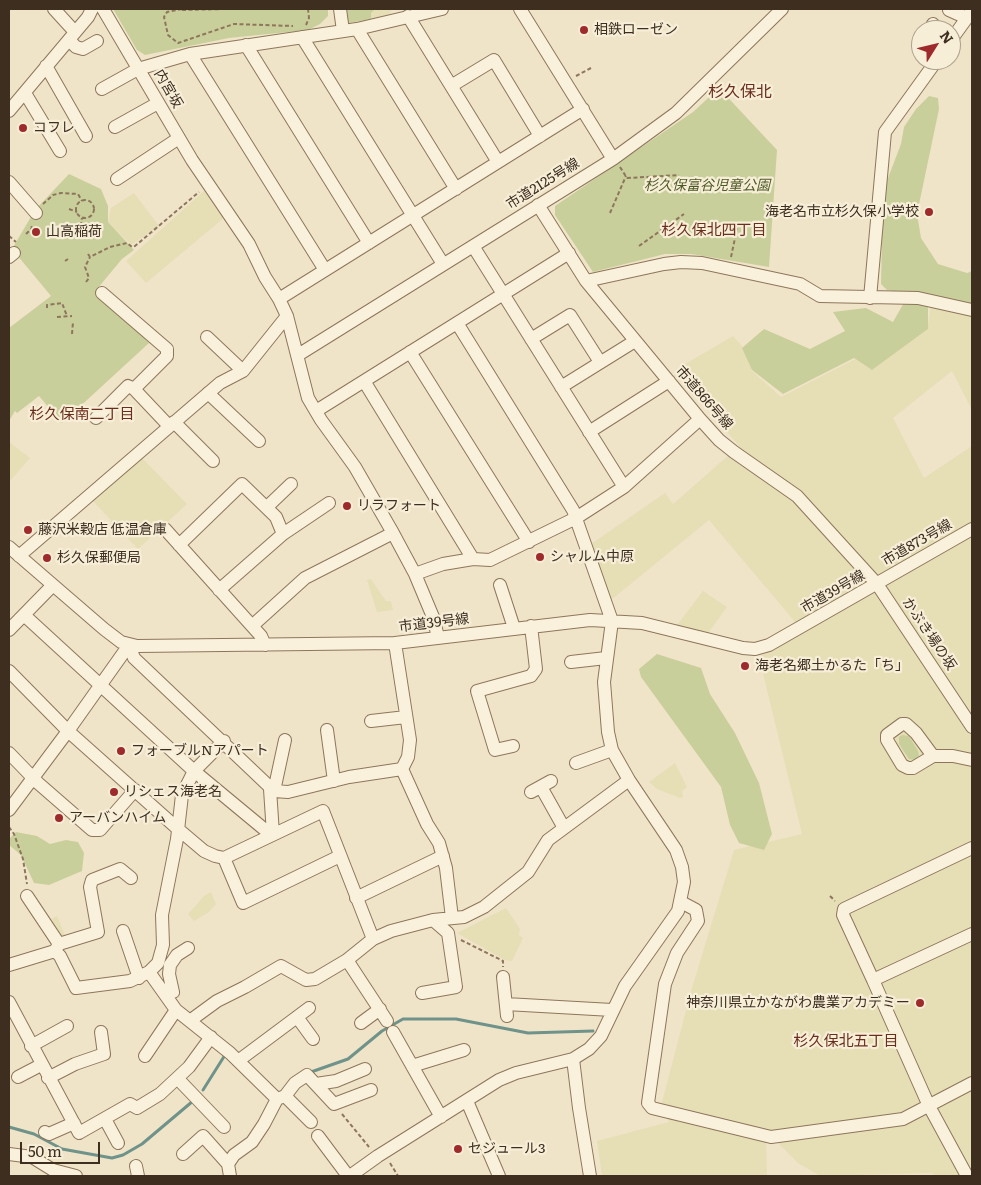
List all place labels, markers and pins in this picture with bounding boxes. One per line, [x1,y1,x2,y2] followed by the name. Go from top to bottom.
[594,22,678,38] place label: 相鉄ローゼン
[578,24,590,36] marker: 相鉄ローゼン
[33,120,75,136] place label: コフレ
[17,122,29,134] marker: コフレ
[765,204,919,220] place label: 海老名市立杉久保小学校
[923,206,935,218] marker: 海老名市立杉久保小学校
[46,224,102,240] place label: 山高稲荷
[30,226,42,238] marker: 山高稲荷
[357,498,441,514] place label: リラフォート
[341,500,353,512] marker: リラフォート
[38,522,167,538] place label: 藤沢米穀店 低温倉庫
[22,524,34,536] marker: 藤沢米穀店 低温倉庫
[550,549,634,565] place label: シャルム中原
[57,550,141,566] place label: 杉久保郵便局
[534,551,546,563] marker: シャルム中原
[41,552,53,564] marker: 杉久保郵便局
[755,658,909,674] place label: 海老名郷土かるた「ち」
[739,660,751,672] marker: 海老名郷土かるた「ち」
[131,743,269,759] place label: フォーブルNアパート
[115,745,127,757] marker: フォーブルNアパート
[124,784,222,800] place label: リシェス海老名
[108,786,120,798] marker: リシェス海老名
[69,810,166,826] place label: アーバンハイム
[53,812,65,824] marker: アーバンハイム
[686,995,910,1011] place label: 神奈川県立かながわ農業アカデミー
[914,997,926,1009] marker: 神奈川県立かながわ農業アカデミー
[468,1141,546,1157] place label: セジュール3
[452,1143,464,1155] marker: セジュール3

